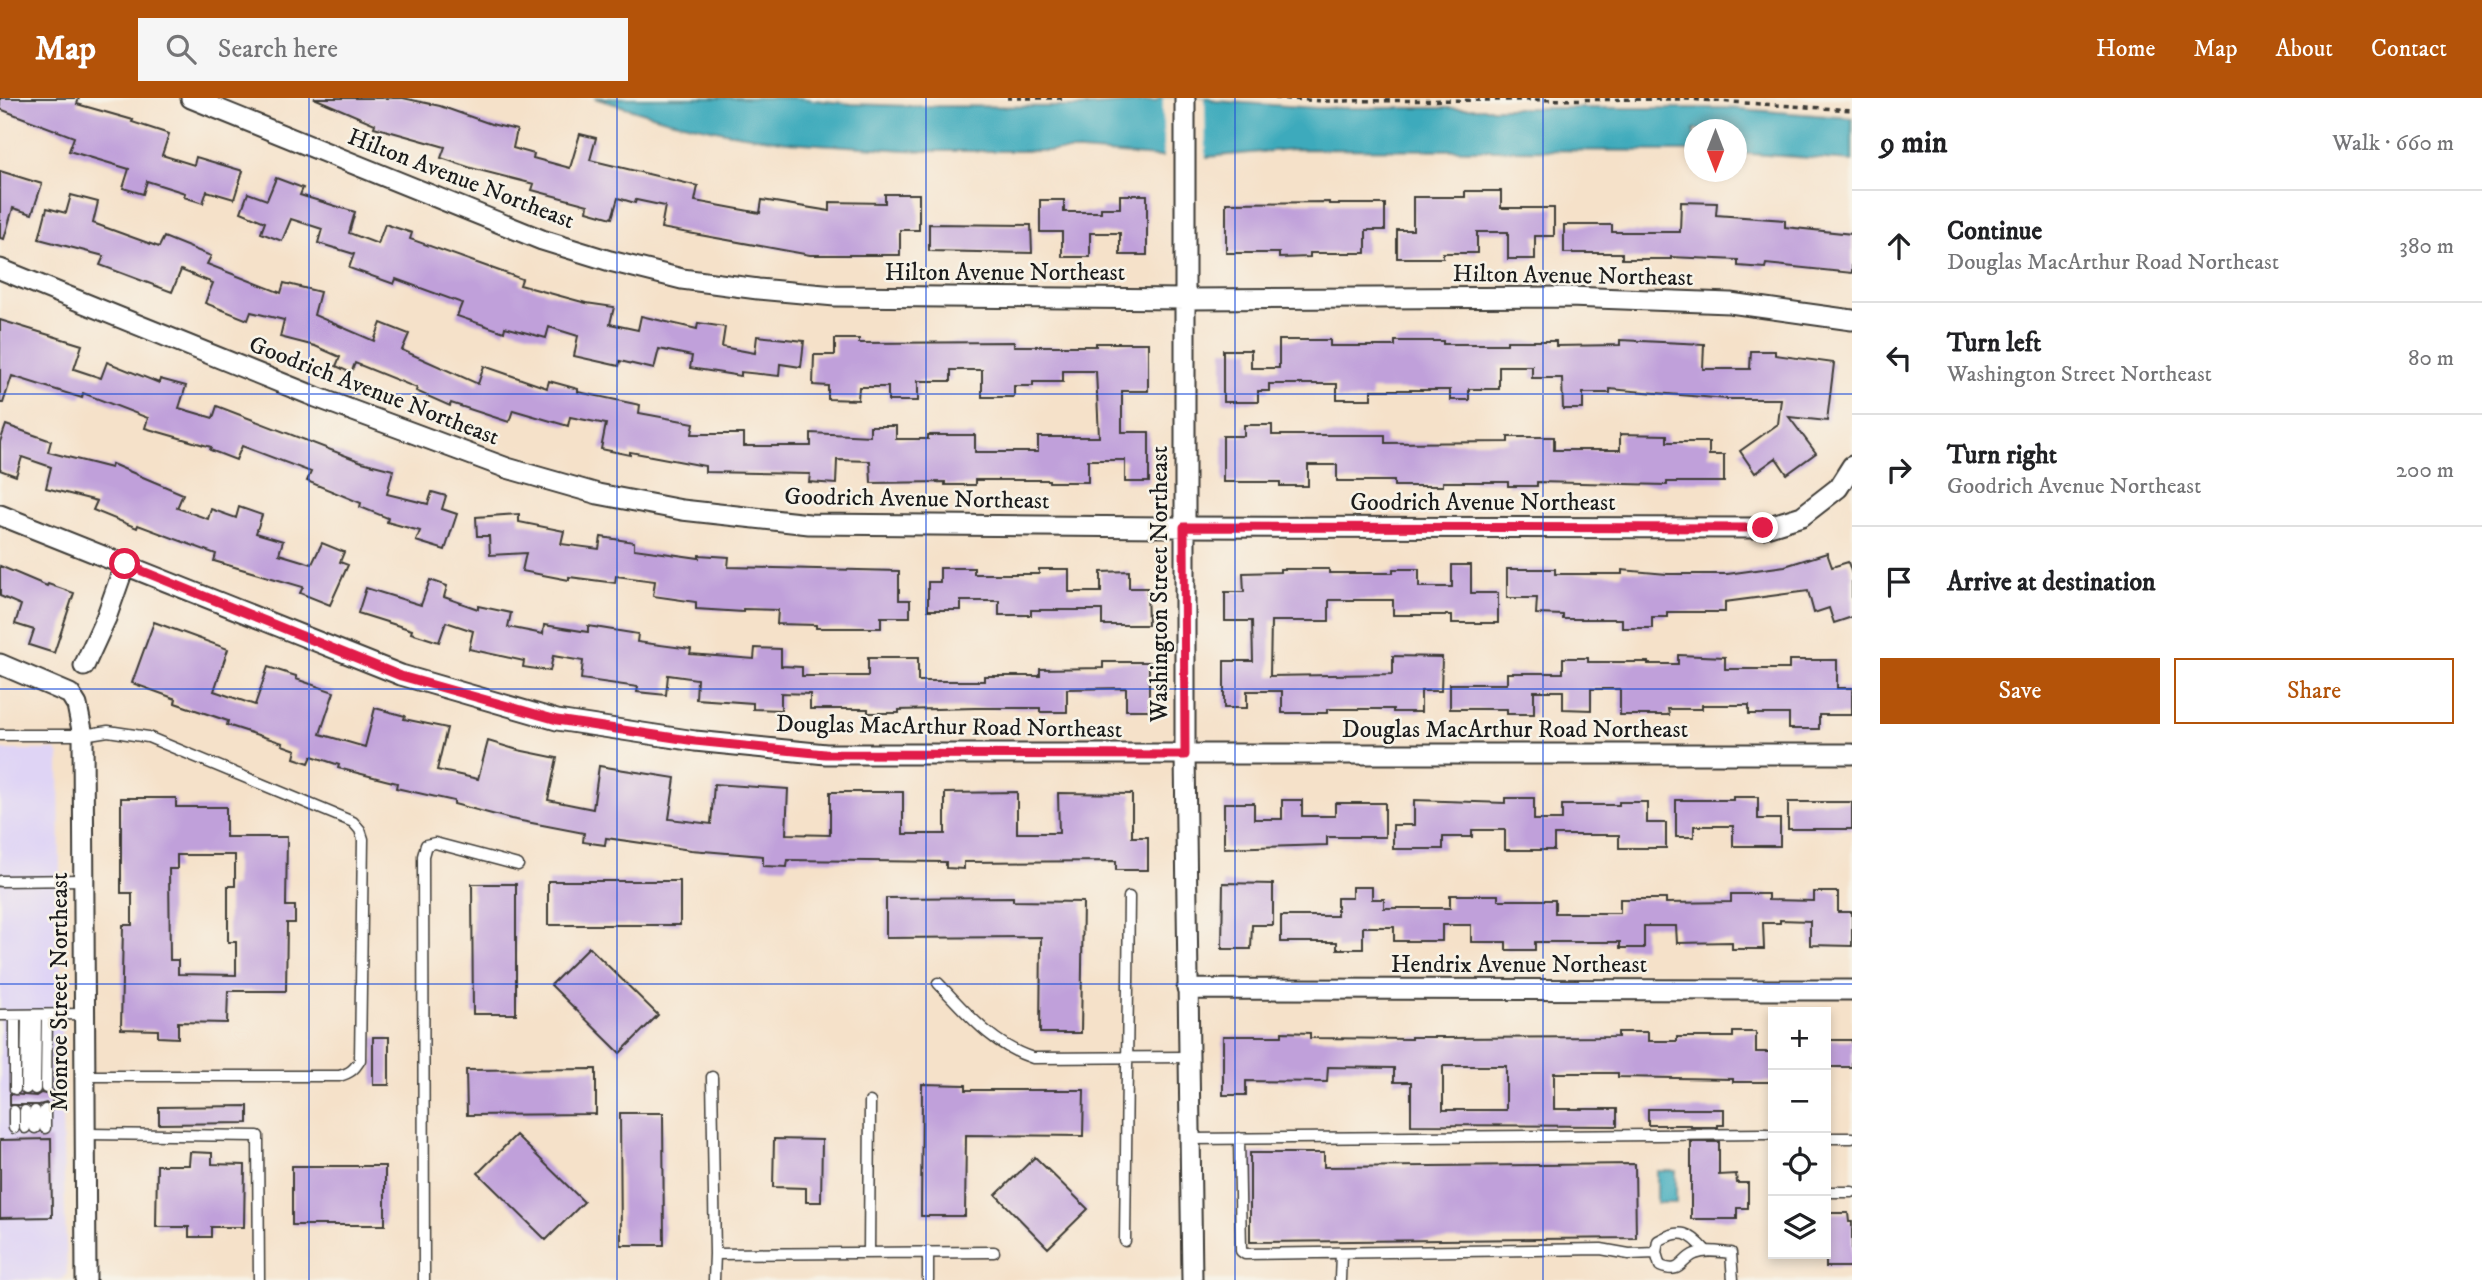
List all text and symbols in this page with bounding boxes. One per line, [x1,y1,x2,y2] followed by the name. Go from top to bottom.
[138,18,628,81] search box
[35,29,96,70] text: Map
[162,30,200,68] icon: search
[218,33,338,66] text: Search here
[2096,34,2155,64] text: Home
[2193,34,2238,64] text: Map
[2276,34,2333,64] text: About
[2371,34,2447,64] text: Contact
[1684,119,1747,182] north arrow
[343,122,579,236] street label: Hilton Avenue Northeast
[1880,125,1947,162] text: 9 min
[2332,129,2454,158] text: Walk · 660 m
[1947,215,2042,248] text: Continue
[1880,227,1918,265] icon: ahead
[2399,232,2454,261] text: 380 m
[1947,248,2279,277] text: Douglas MacArthur Road Northeast
[885,258,1126,288] street label: Hilton Avenue Northeast
[1452,259,1694,293] street label: Hilton Avenue Northeast
[1947,327,2041,360] text: Turn left
[245,329,504,453] street label: Goodrich Avenue Northeast
[1880,339,1918,377] icon: left
[2408,344,2454,373] text: 80 m
[1947,360,2212,389] text: Washington Street Northeast
[1947,439,2057,472] text: Turn right
[1145,445,1175,723] street label: Washington Street Northeast
[1880,451,1918,489] icon: right
[2396,456,2454,485] text: 200 m
[1947,472,2201,501] text: Goodrich Avenue Northeast
[784,482,1050,516] street label: Goodrich Avenue Northeast
[1350,488,1616,518] street label: Goodrich Avenue Northeast
[1747,512,1778,543] route end
[109,548,140,579] route start
[1880,563,1918,601] icon: arrive
[1947,566,2156,599] text: Arrive at destination
[1880,658,2160,724] button: Save
[2174,658,2454,724] button: Share
[776,709,1123,745] street label: Douglas MacArthur Road Northeast
[1342,715,1689,745] street label: Douglas MacArthur Road Northeast
[45,872,75,1112] street label: Monroe Street Northeast
[1391,950,1647,980] street label: Hendrix Avenue Northeast
[1768,1007,1831,1259] map controls
[1768,1007,1831,1070] button: +
[1768,1070,1831,1133] button: −
[1768,1133,1831,1196] button: locate
[1768,1196,1831,1259] button: layers

